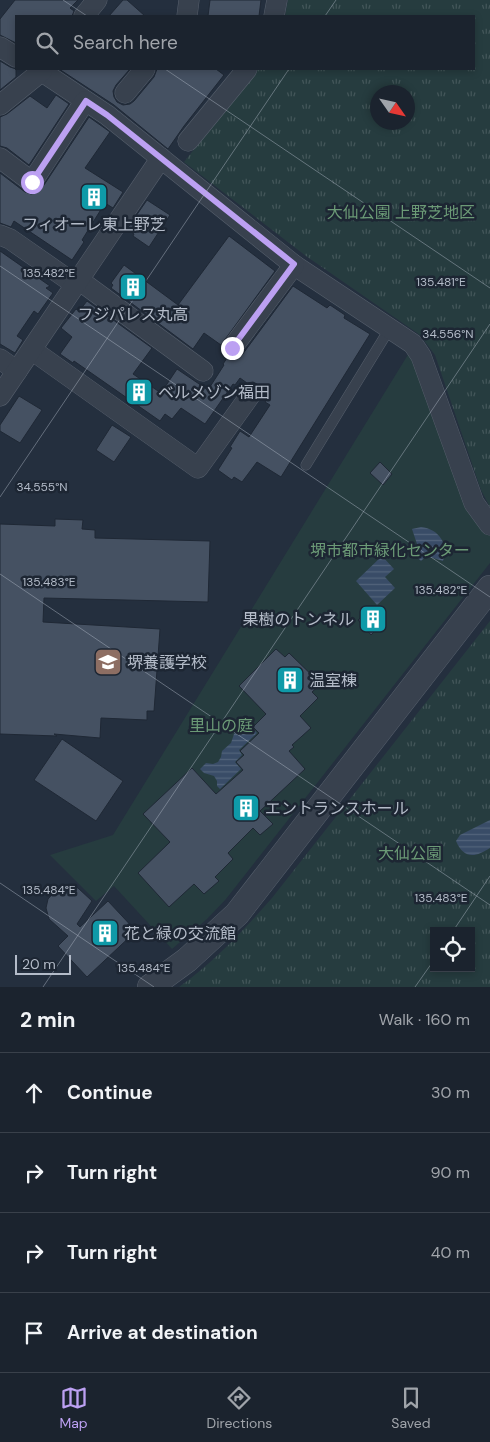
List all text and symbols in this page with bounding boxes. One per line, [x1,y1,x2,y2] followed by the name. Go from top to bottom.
[15,15,475,70] search box
[33,29,61,57] icon: search
[73,30,178,55] text: Search here
[370,85,415,130] north arrow
[21,171,44,194] route start
[79,182,109,212] building icon: フィオーレ東上野芝
[327,202,475,223] park label: 大仙公園 上野芝地区
[22,214,166,235] place label: フィオーレ東上野芝
[23,265,76,281] text: 135.482°E
[118,272,148,302] building icon: フジパレス丸高
[416,274,466,290] text: 135.481°E
[77,304,189,325] place label: フジパレス丸高
[422,326,474,342] text: 34.556°N
[221,337,244,360] route end
[124,377,154,407] building icon: ベルメゾン福田
[158,382,270,403] place label: ベルメゾン福田
[16,479,68,495] text: 34.555°N
[310,540,470,561] park label: 堺市都市緑化センター
[22,574,76,590] text: 135.483°E
[415,582,468,598] text: 135.482°E
[358,604,388,634] building icon: 果樹のトンネル
[242,609,354,630] place label: 果樹のトンネル
[93,647,123,677] school or university icon: 堺養護学校
[127,652,207,673] place label: 堺養護学校
[275,665,305,695] building icon: 温室棟
[309,670,357,691] place label: 温室棟
[189,715,253,736] park label: 里山の庭
[231,793,261,823] building icon: エントランスホール
[265,798,409,819] place label: エントランスホール
[378,843,442,864] park label: 大仙公園
[22,882,76,898] text: 135.484°E
[414,890,468,906] text: 135.483°E
[90,918,120,948] building icon: 花と緑の交流館
[124,923,236,944] place label: 花と緑の交流館
[430,927,475,972] map controls
[430,927,475,972] button: locate
[15,952,71,975] scale bar
[22,955,56,973] text: 20 m
[117,960,171,976] text: 135.484°E
[20,1006,76,1034] text: 2 min
[379,1009,470,1030] text: Walk · 160 m
[20,1079,48,1107] icon: ahead
[67,1080,153,1105] text: Continue
[431,1082,470,1103] text: 30 m
[20,1159,48,1187] icon: right
[67,1160,157,1185] text: Turn right
[430,1162,470,1183] text: 90 m
[20,1239,48,1267] icon: right
[67,1240,157,1265] text: Turn right
[431,1242,470,1263] text: 40 m
[20,1319,48,1347] icon: arrive
[67,1320,258,1345] text: Arrive at destination
[59,1384,88,1432] tab: Map
[207,1384,272,1432] tab: Directions
[391,1384,431,1432] tab: Saved

